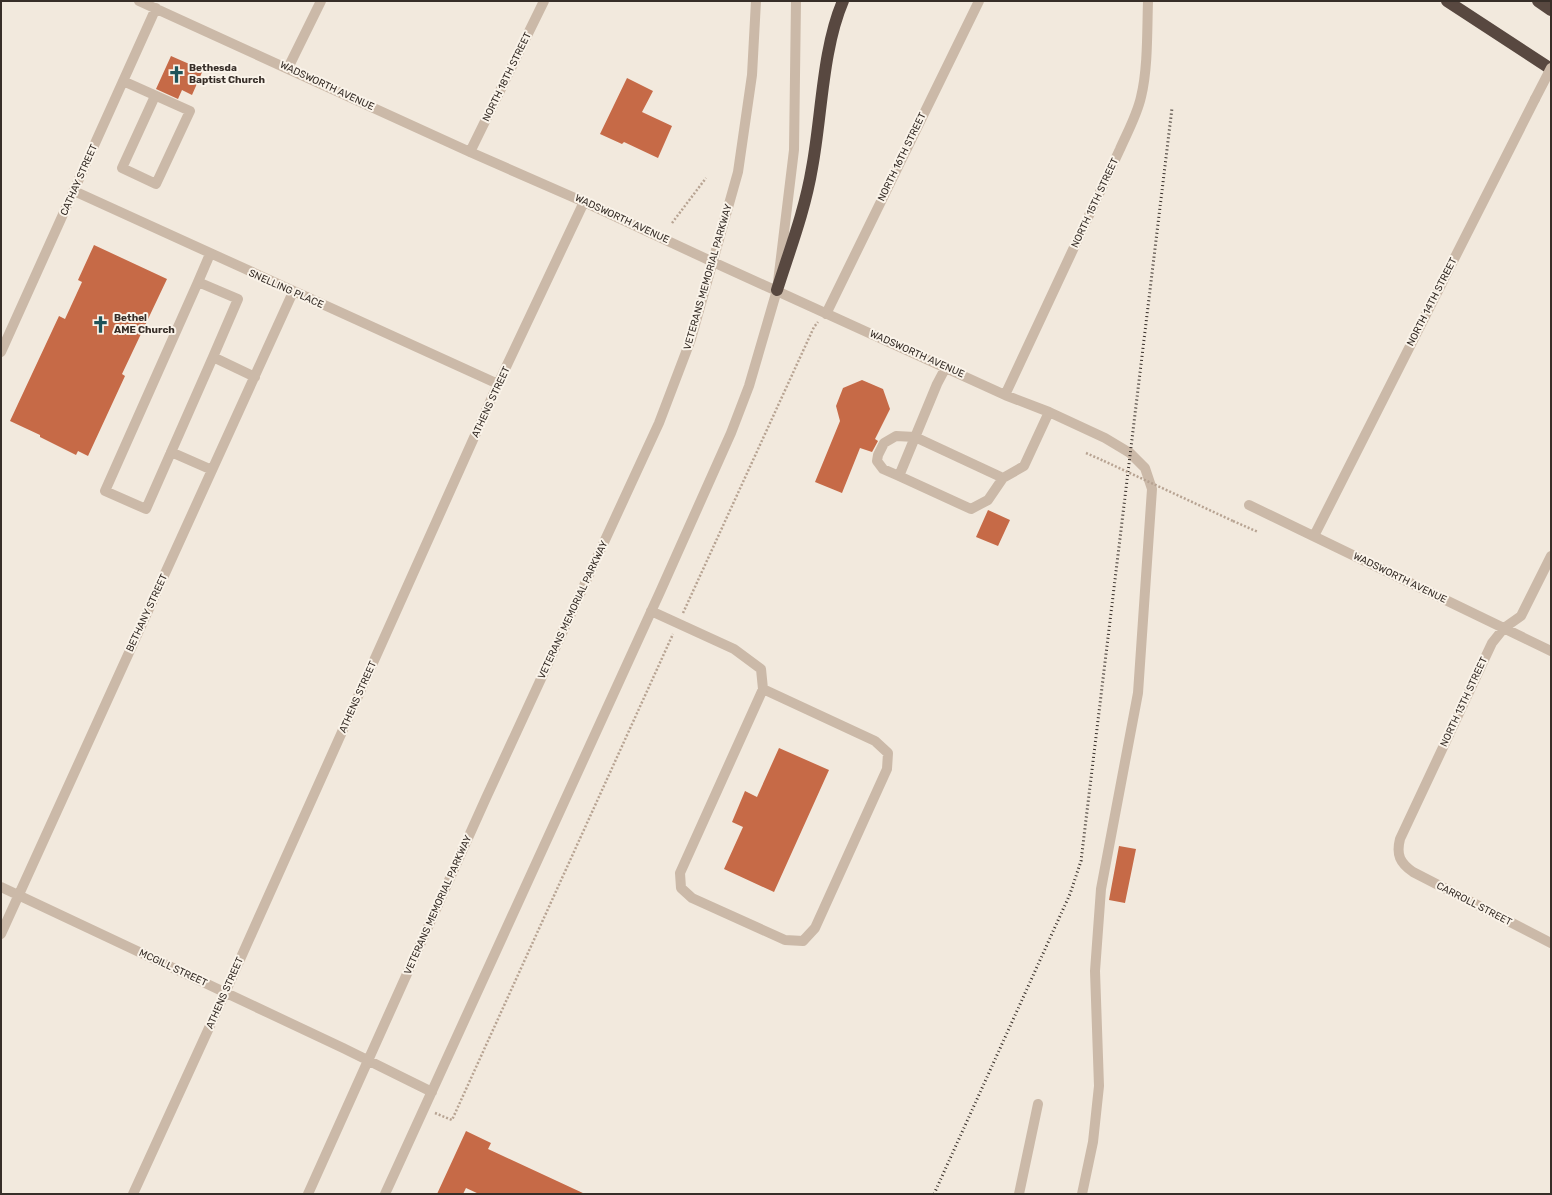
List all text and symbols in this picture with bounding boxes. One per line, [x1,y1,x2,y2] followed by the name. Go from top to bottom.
[480,30,534,124] street label: NORTH 18TH STREET
[278,59,376,113] street label: WADSWORTH AVENUE
[189,62,265,86] place label: Bethesda Baptist Church
[166,64,186,84] church icon: Bethesda Baptist Church
[875,110,929,203] street label: NORTH 16TH STREET
[58,142,100,217] street label: CATHAY STREET
[1069,156,1121,250] street label: NORTH 15TH STREET
[573,192,671,246] street label: WADSWORTH AVENUE
[681,202,735,351] street label: VETERANS MEMORIAL PARKWAY
[1404,256,1460,348] street label: NORTH 14TH STREET
[247,267,325,311] street label: SNELLING PLACE
[114,312,175,336] place label: Bethel AME Church
[91,314,111,334] church icon: Bethel AME Church
[868,328,966,380] street label: WADSWORTH AVENUE
[469,364,513,439] street label: ATHENS STREET
[536,538,611,681] street label: VETERANS MEMORIAL PARKWAY
[1351,550,1449,606] street label: WADSWORTH AVENUE
[124,572,170,654] street label: BETHANY STREET
[1438,655,1490,749] street label: NORTH 13TH STREET
[337,659,379,735] street label: ATHENS STREET
[402,833,474,977] street label: VETERANS MEMORIAL PARKWAY
[1434,880,1514,928] street label: CARROLL STREET
[137,947,209,989] street label: MCGILL STREET
[204,955,246,1031] street label: ATHENS STREET

